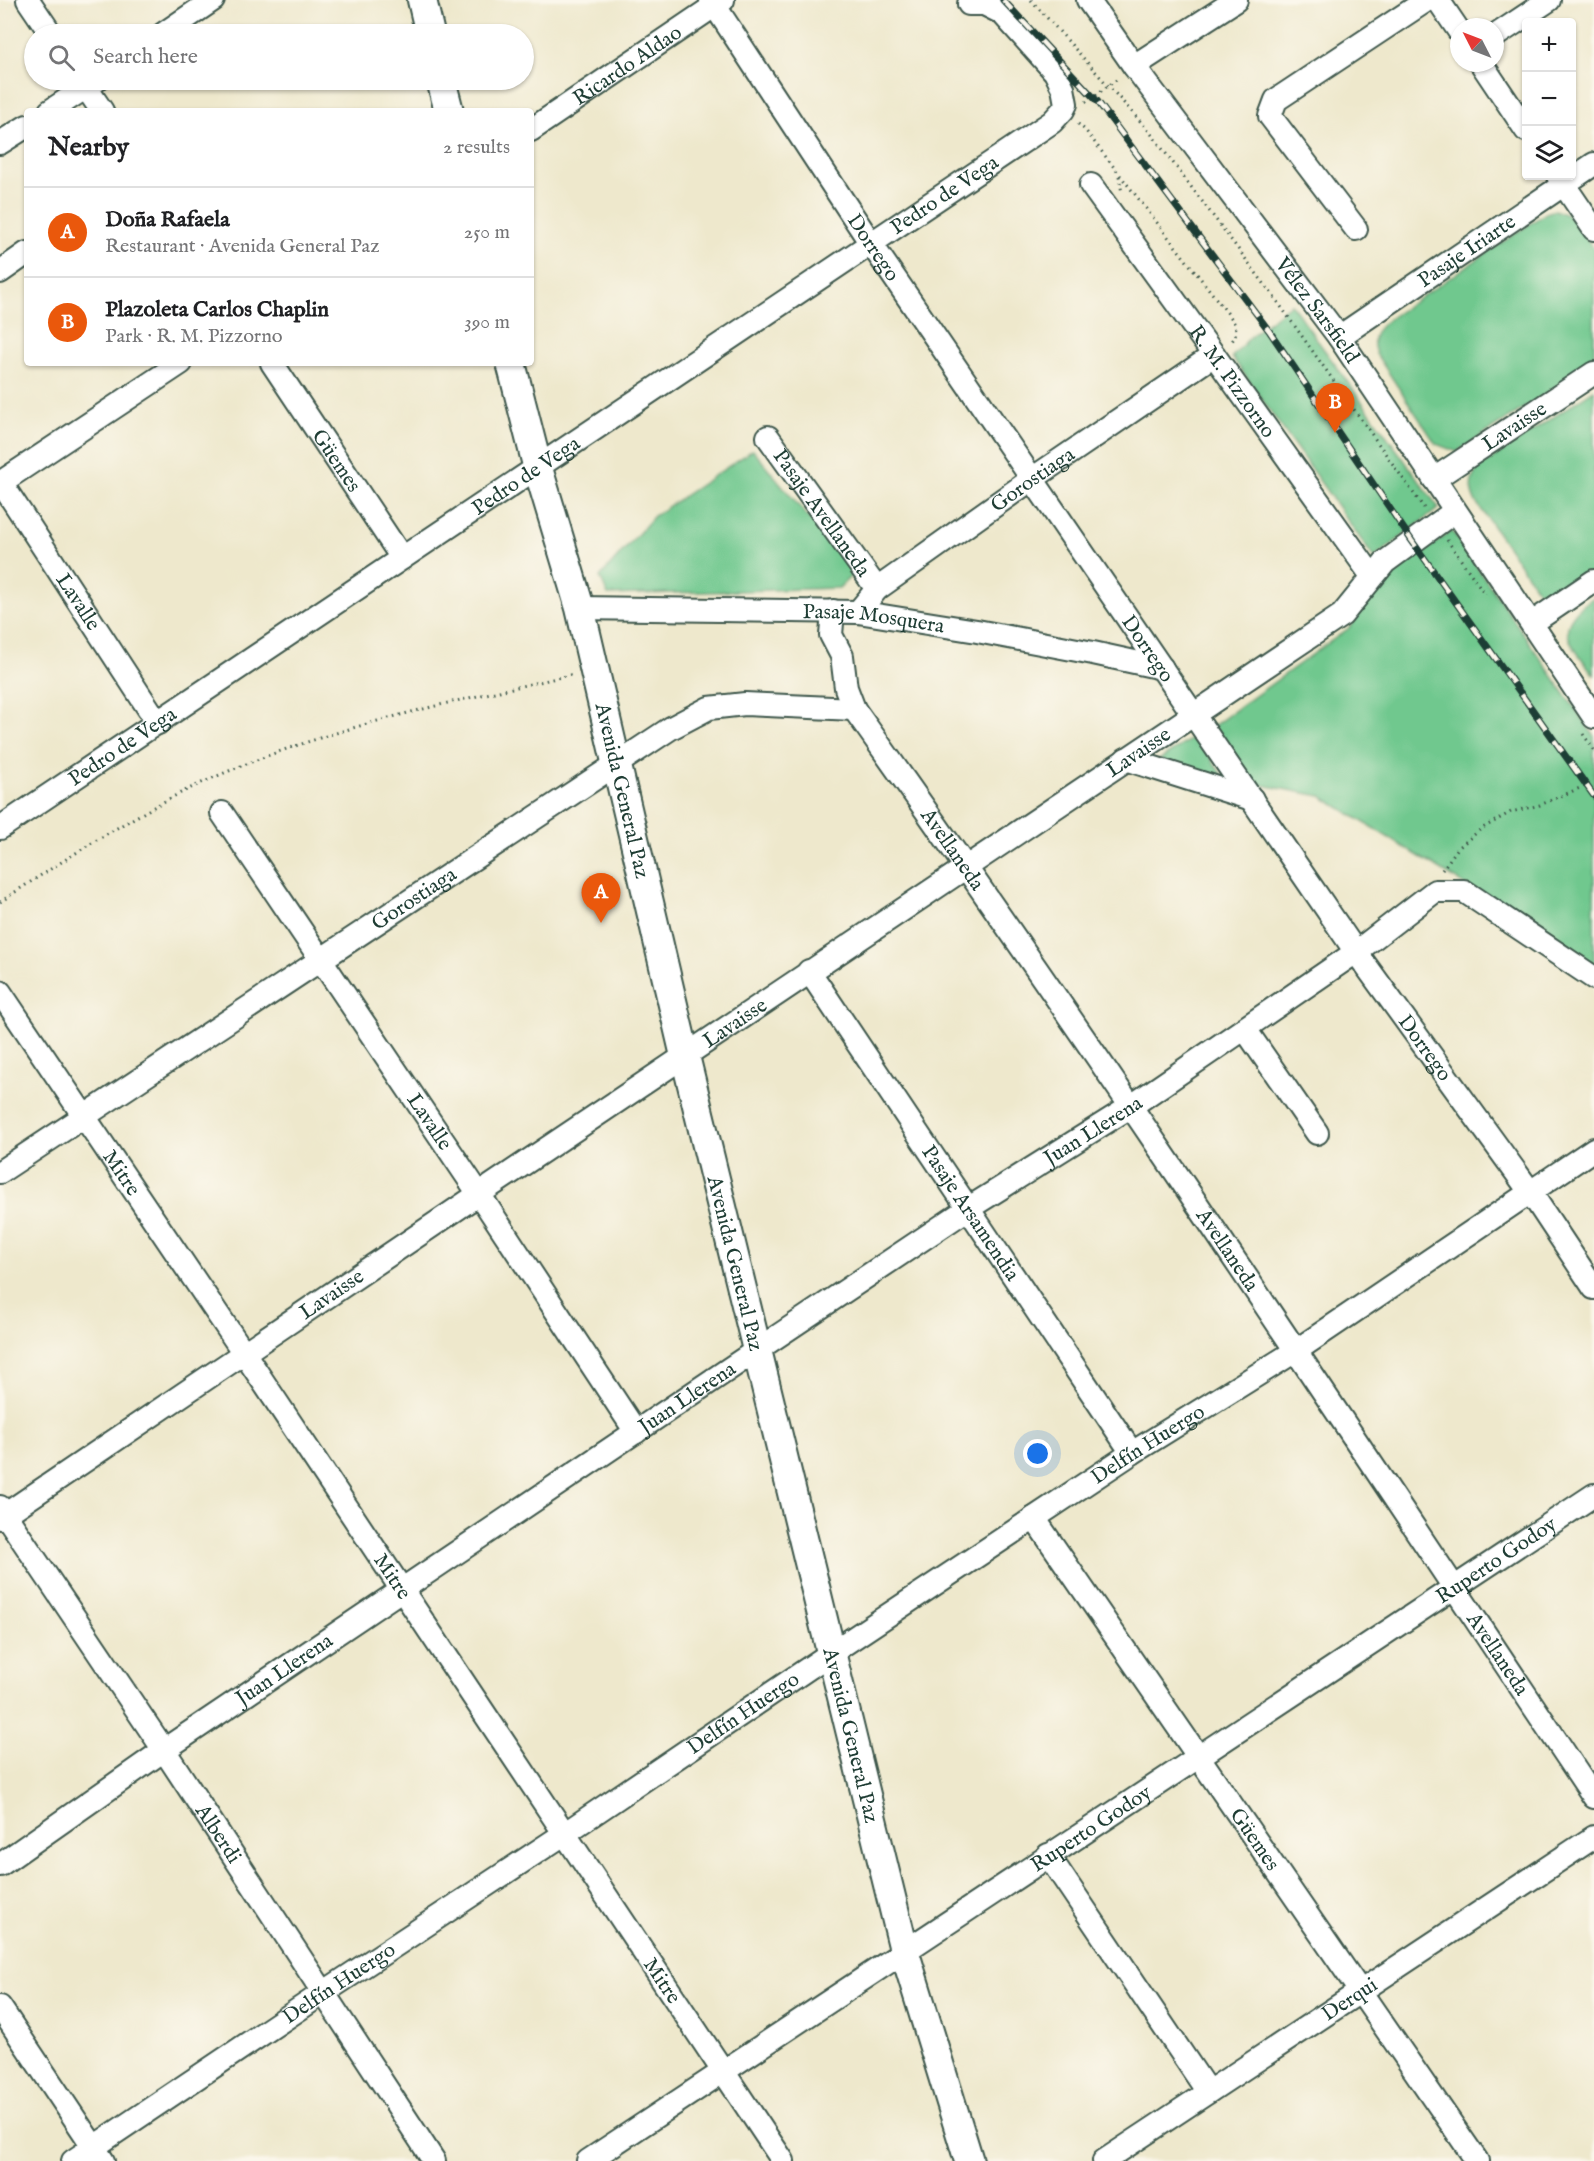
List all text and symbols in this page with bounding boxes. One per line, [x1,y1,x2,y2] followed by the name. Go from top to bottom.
[1450,18,1504,72] north arrow
[1522,18,1576,180] map controls
[1522,18,1576,72] button: +
[568,20,688,113] street label: Ricardo Aldao
[24,24,534,90] search box
[45,41,78,74] icon: search
[93,43,198,71] text: Search here
[1522,72,1576,126] button: −
[1522,126,1576,180] button: layers
[48,131,129,164] text: Nearby
[443,135,510,160] text: 2 results
[886,149,1005,242] street label: Pedro de Vega
[105,206,230,234] text: Doña Rafaela
[840,209,905,287] street label: Dorrego
[1413,209,1522,295] street label: Pasaje Iriarte
[61,220,74,245] text: A
[464,220,510,245] text: 250 m
[105,234,380,259] text: Restaurant · Avenida General Paz
[1268,252,1365,370] street label: Vélez Sarsfield
[105,296,329,324] text: Plazoleta Carlos Chaplin
[61,310,74,335] text: B
[464,310,510,335] text: 390 m
[1182,320,1281,444] street label: R. M. Pizzorno
[105,324,283,349] text: Park · R. M. Pizzorno
[1316,384,1354,433] pin: B
[1477,396,1553,458] street label: Lavaisse
[305,424,366,498] street label: Güemes
[467,430,586,522] street label: Pedro de Vega
[986,441,1081,519] street label: Gorostiaga
[766,444,877,583] street label: Pasaje Avellaneda
[49,569,106,637] street label: Lavalle
[802,599,947,641] street label: Pasaje Mosquera
[1114,610,1179,688] street label: Dorrego
[587,699,655,881] street label: Avenida General Paz
[64,701,183,793] street label: Pedro de Vega
[1101,722,1177,784] street label: Lavaisse
[913,803,990,897] street label: Avellaneda
[367,861,463,938] street label: Gorostiaga
[582,874,620,923] pin: A
[698,992,773,1055] street label: Lavaisse
[1391,1010,1457,1087] street label: Dorrego
[400,1088,458,1156] street label: Lavalle
[1038,1090,1149,1174] street label: Juan Llerena
[915,1140,1025,1288] street label: Pasaje Arsamendia
[96,1145,146,1202] street label: Mitre
[700,1172,769,1354] street label: Avenida General Paz
[1189,1203,1265,1298] street label: Avellaneda
[295,1264,370,1327] street label: Lavaisse
[632,1356,742,1442] street label: Juan Llerena
[1086,1399,1210,1491] street label: Delfín Huergo
[1023,1439,1052,1468] your location
[1431,1511,1563,1611] street label: Ruperto Godoy
[367,1549,417,1606] street label: Mitre
[1459,1607,1535,1702] street label: Avellaneda
[229,1627,339,1714] street label: Juan Llerena
[815,1644,884,1826] street label: Avenida General Paz
[682,1666,805,1762] street label: Delfín Huergo
[1026,1779,1158,1879] street label: Ruperto Godoy
[188,1799,247,1869] street label: Alberdi
[1223,1803,1285,1877] street label: Güemes
[278,1937,401,2031] street label: Delfín Huergo
[636,1953,687,2010] street label: Mitre
[1317,1972,1383,2028] street label: Derqui

